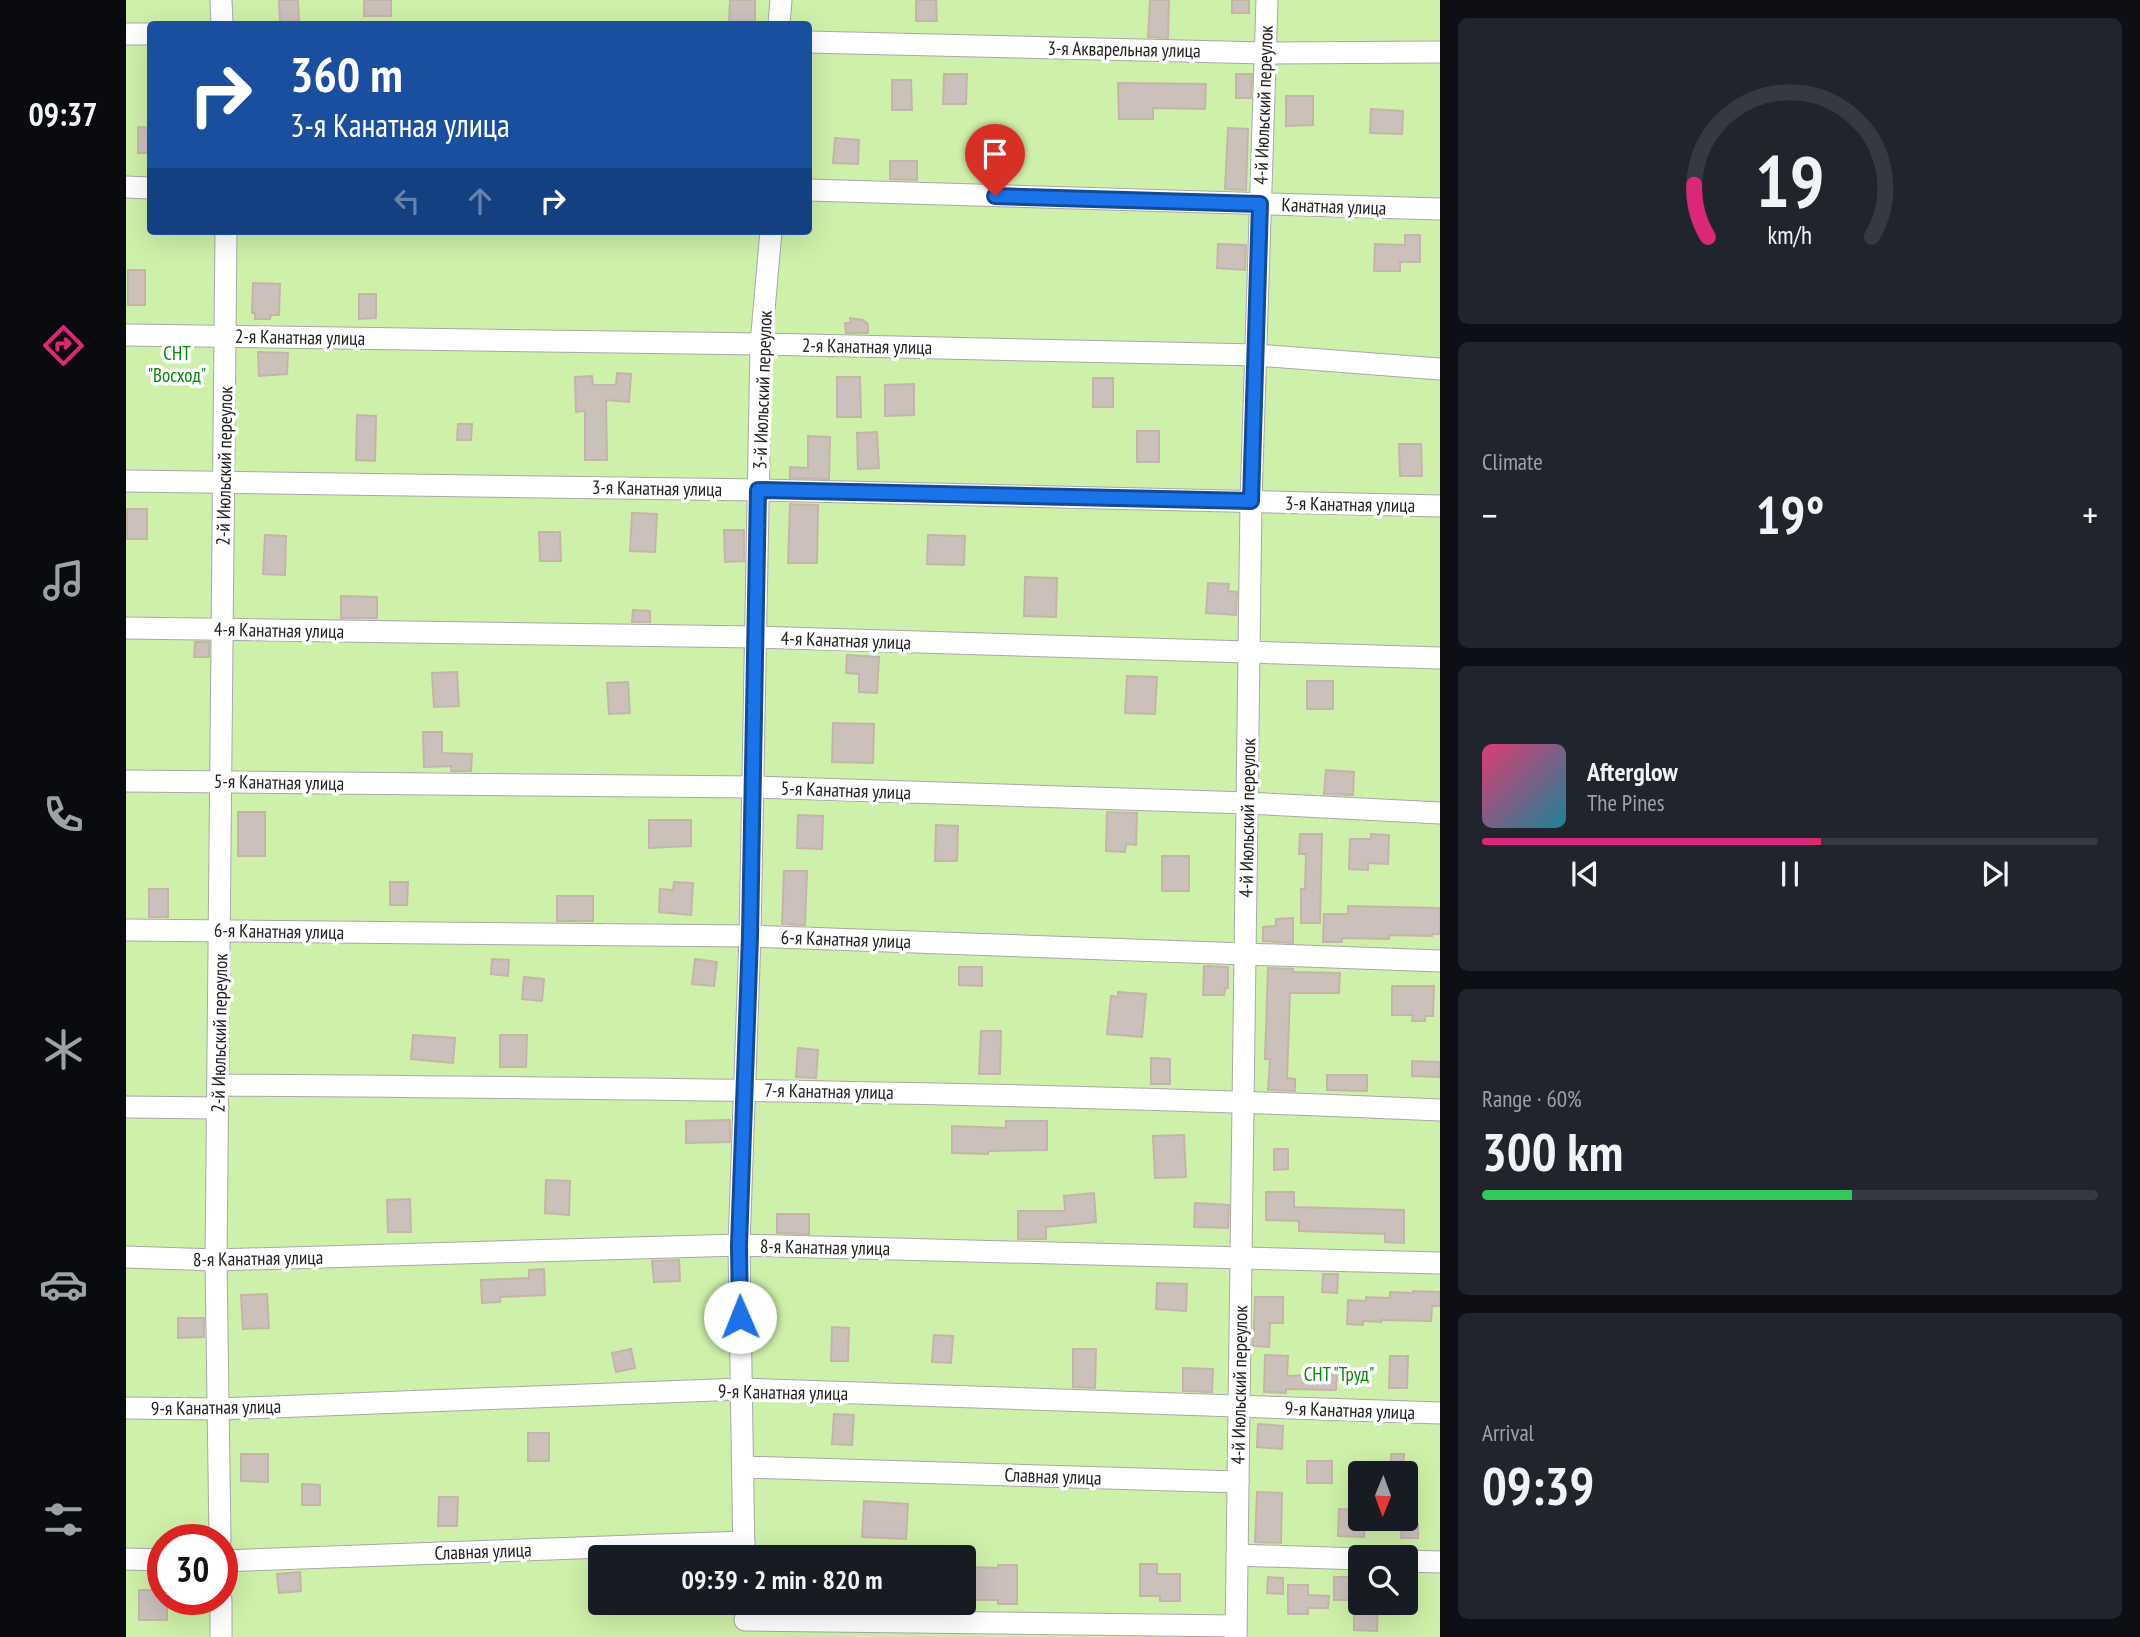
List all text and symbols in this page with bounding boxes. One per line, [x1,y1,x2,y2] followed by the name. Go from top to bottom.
[1248,24,1278,185] street label: 4-й Июльский переулок
[1047,36,1201,62] street label: 3-я Акварельная улица
[290,42,403,106] text: 360 m
[175,49,266,140] icon: right
[28,93,98,135] text: 09:37
[290,104,510,146] text: 3-я Канатная улица
[965,124,1025,196] pin
[1755,133,1825,227] text: 19
[976,135,1014,173] icon: arrive
[388,182,426,220] icon: left
[461,182,499,220] icon: ahead
[534,182,572,220] icon: right
[1281,192,1387,220] street label: Канатная улица
[1768,219,1812,251] text: km/h
[747,309,777,470] street label: 3-й Июльский переулок
[39,321,88,370] icon: directions
[235,324,365,350] street label: 2-я Канатная улица
[802,333,932,359] street label: 2-я Канатная улица
[148,341,206,387] park label: СНТ "Восход"
[211,385,237,546] street label: 2-й Июльский переулок
[1482,447,1543,476] text: Climate
[592,475,722,501] street label: 3-я Канатная улица
[1756,481,1824,548] text: 19°
[1482,490,1498,539] text: −
[2082,490,2098,539] text: +
[1285,491,1415,517] street label: 3-я Канатная улица
[39,556,88,605] icon: music
[214,617,344,643] street label: 4-я Канатная улица
[780,626,912,654] street label: 4-я Канатная улица
[1234,737,1260,898] street label: 4-й Июльский переулок
[1587,755,1678,788] text: Afterglow
[214,769,344,795] street label: 5-я Канатная улица
[780,776,912,804] street label: 5-я Канатная улица
[1587,788,1665,817] text: The Pines
[39,790,88,839] icon: phone
[1566,855,1604,893] icon: previous
[1771,855,1809,893] icon: pause
[1976,855,2014,893] icon: next
[214,918,344,944] street label: 6-я Канатная улица
[780,925,912,953] street label: 6-я Канатная улица
[206,952,232,1113] street label: 2-й Июльский переулок
[39,1025,88,1074] icon: climate
[764,1078,894,1104] street label: 7-я Канатная улица
[1482,1084,1582,1113] text: Range · 60%
[1482,1118,1623,1185] text: 300 km
[760,1234,890,1260] street label: 8-я Канатная улица
[193,1245,323,1271] street label: 8-я Канатная улица
[39,1260,88,1309] icon: car
[703,1280,777,1354] position arrow
[1226,1304,1252,1465] street label: 4-й Июльский переулок
[1304,1362,1374,1386] park label: СНТ "Труд"
[718,1379,848,1405] street label: 9-я Канатная улица
[151,1394,281,1420] street label: 9-я Канатная улица
[1284,1396,1416,1424] street label: 9-я Канатная улица
[1482,1418,1534,1447] text: Arrival
[1482,1452,1594,1519] text: 09:39
[1348,1461,1418,1531] north arrow
[1348,1461,1418,1615] map controls
[1004,1462,1102,1490] street label: Славная улица
[39,1495,88,1544] icon: filters
[147,1524,238,1615] speed limit sign: 30
[434,1537,532,1565] street label: Славная улица
[1348,1545,1418,1615] button: search
[682,1563,882,1596] text: 09:39 · 2 min · 820 m

